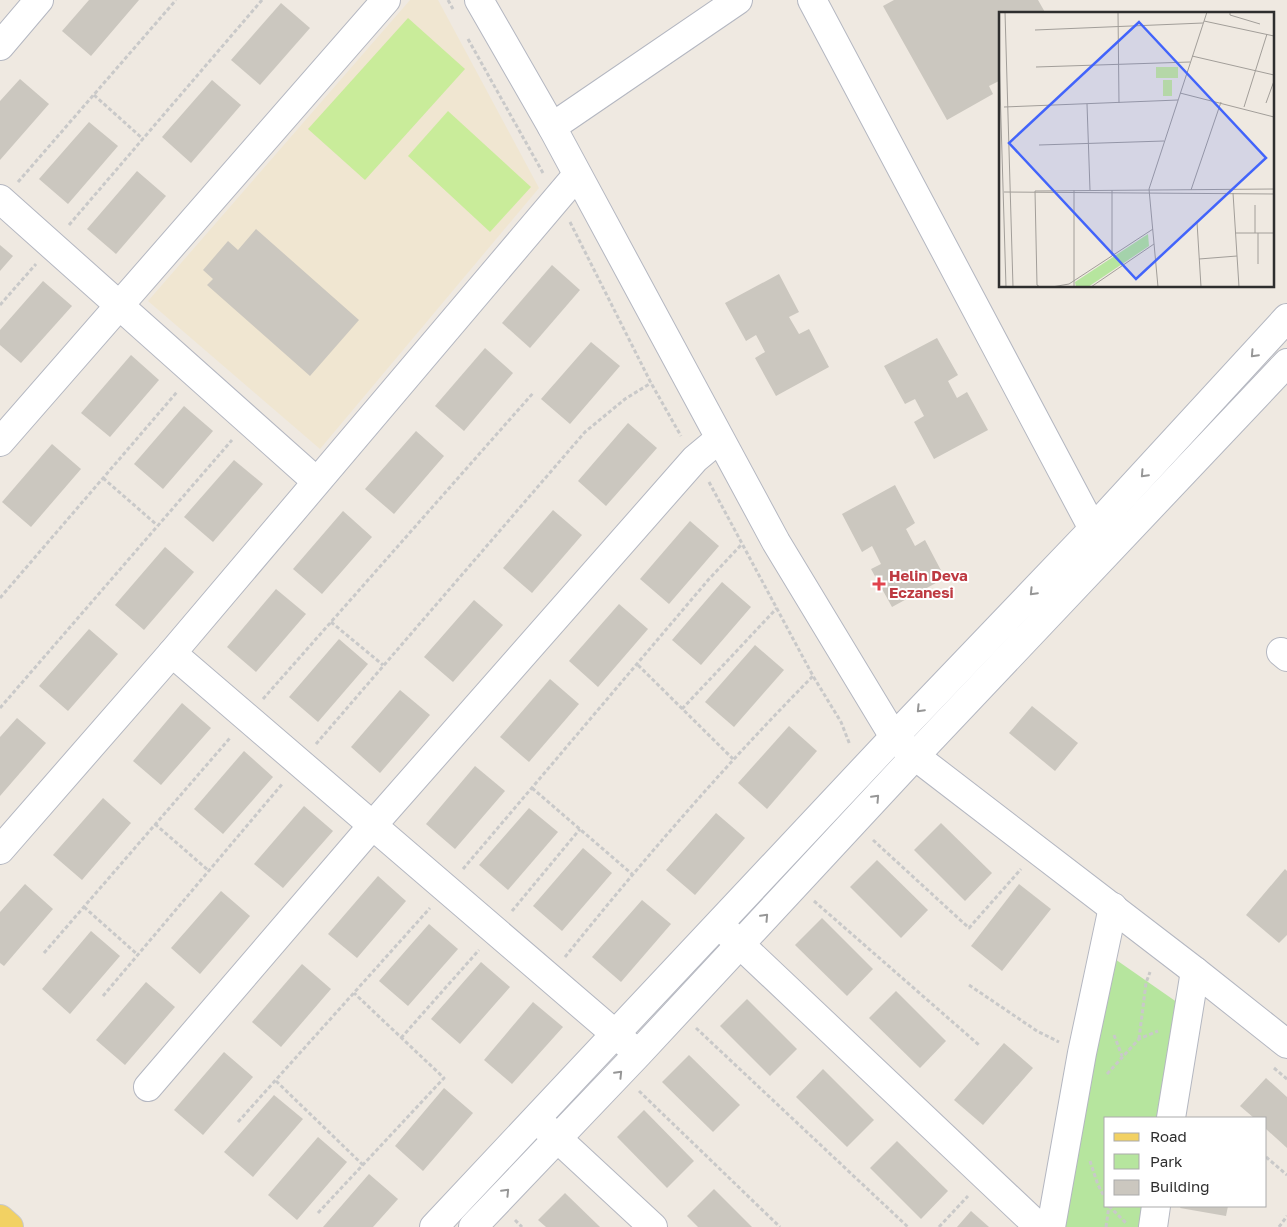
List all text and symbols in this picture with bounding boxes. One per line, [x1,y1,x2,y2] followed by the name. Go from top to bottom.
[999,12,1274,288] inset map
[1251,348,1260,357] one-way arrow
[1141,468,1150,477] one-way arrow
[889,566,968,601] place label: Helin Deva Eczanesi
[873,578,885,590] marker: Helin Deva Eczanesi
[1030,586,1039,595] one-way arrow
[917,703,926,712] one-way arrow
[870,794,879,803] one-way arrow
[759,914,768,923] one-way arrow
[613,1071,622,1080] one-way arrow
[1104,1117,1267,1207] legend
[1150,1127,1187,1145] text: Road
[1150,1152,1183,1170] text: Park
[1150,1177,1210,1195] text: Building
[500,1189,509,1198] one-way arrow

